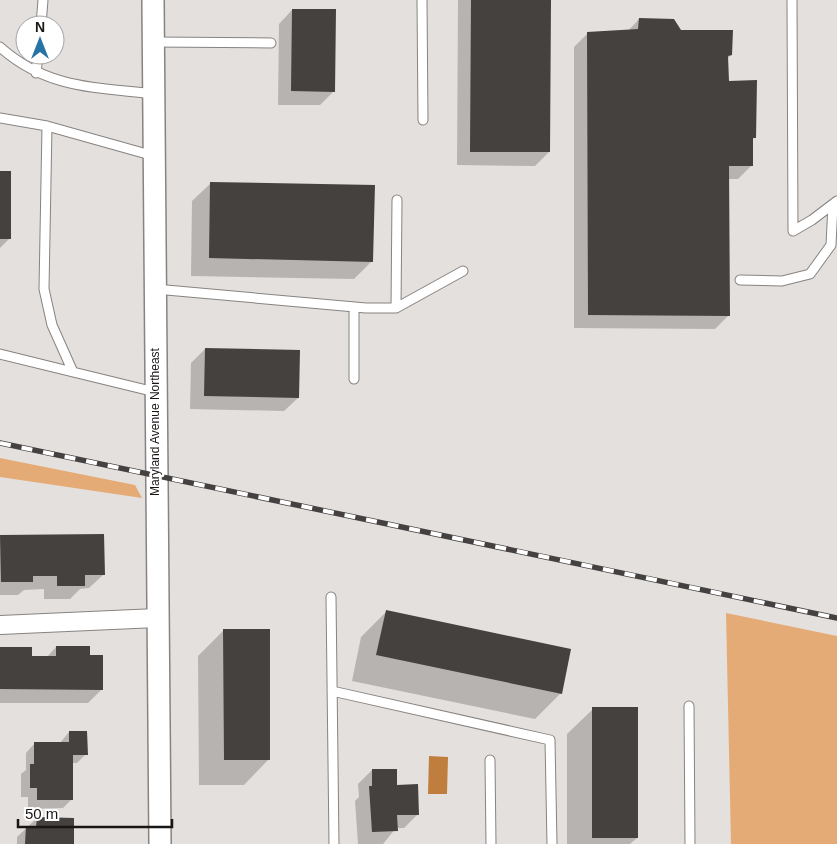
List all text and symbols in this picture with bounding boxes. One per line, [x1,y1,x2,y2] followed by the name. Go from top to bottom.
[15,15,65,65] north arrow
[35,19,45,35] text: N
[148,347,162,496] street label: Maryland Avenue Northeast
[18,796,171,828] scale bar
[25,805,58,822] text: 50 m

